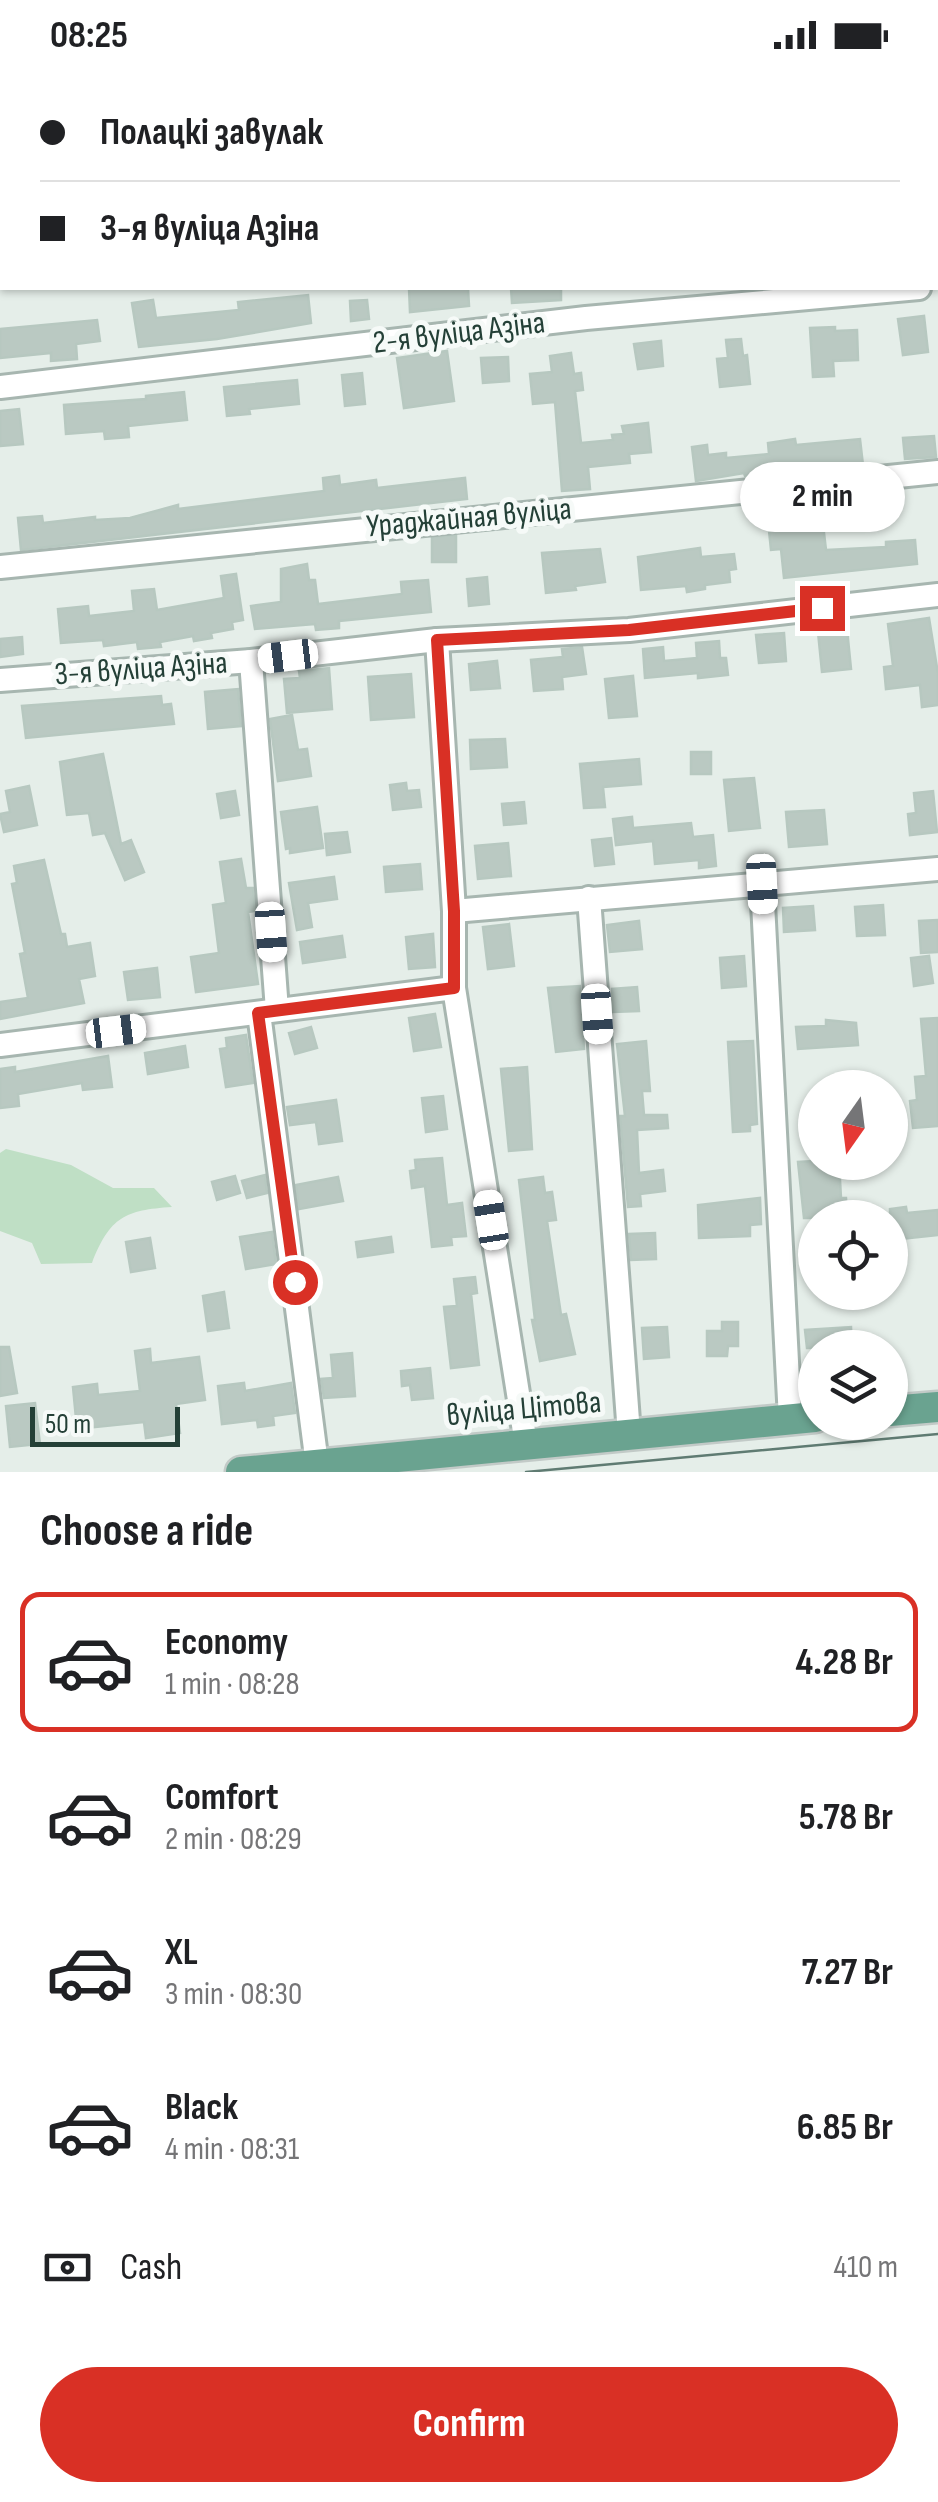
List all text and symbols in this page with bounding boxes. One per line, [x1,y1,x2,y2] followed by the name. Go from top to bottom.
[50,13,128,58] text: 08:25
[100,110,323,155] text: Полацкі завулак
[100,206,319,251] text: 3-я вуліца Азіна
[371,303,547,363] street label: 2-я вуліца Азіна
[740,463,904,533] callout: 2 min
[792,477,853,516] text: 2 min
[365,490,573,546] street label: Ураджайная вуліца
[800,586,845,631] route end
[256,637,320,675] car
[53,644,229,694] street label: 3-я вуліца Азіна
[745,853,779,915] car
[254,901,288,963] car
[580,983,614,1045] car
[84,1012,148,1050] car
[798,1070,908,1180] north arrow
[798,1070,908,1440] map controls
[471,1188,511,1252] car
[798,1200,908,1310] button: locate
[273,1260,318,1305] route start
[798,1330,908,1440] button: layers
[445,1383,603,1435] street label: вуліца Цітова
[30,1402,180,1446] scale bar
[45,1408,91,1441] text: 50 m
[40,1504,253,1559] text: Choose a ride
[45,1617,135,1707] icon: car
[165,1620,288,1665] text: Economy
[795,1640,893,1685] text: 4.28 Br
[165,1665,300,1704] text: 1 min · 08:28
[45,1772,135,1862] icon: car
[165,1775,279,1820] text: Comfort
[799,1795,893,1840] text: 5.78 Br
[165,1820,302,1859] text: 2 min · 08:29
[45,1927,135,2017] icon: car
[165,1930,198,1975] text: XL
[801,1950,893,1995] text: 7.27 Br
[165,1975,302,2014] text: 3 min · 08:30
[45,2082,135,2172] icon: car
[165,2085,238,2130] text: Black
[797,2105,893,2150] text: 6.85 Br
[165,2130,299,2169] text: 4 min · 08:31
[40,2240,95,2295] icon: cash
[120,2245,182,2290] text: Cash
[833,2248,898,2287] text: 410 m
[40,2367,898,2482] button: Confirm

